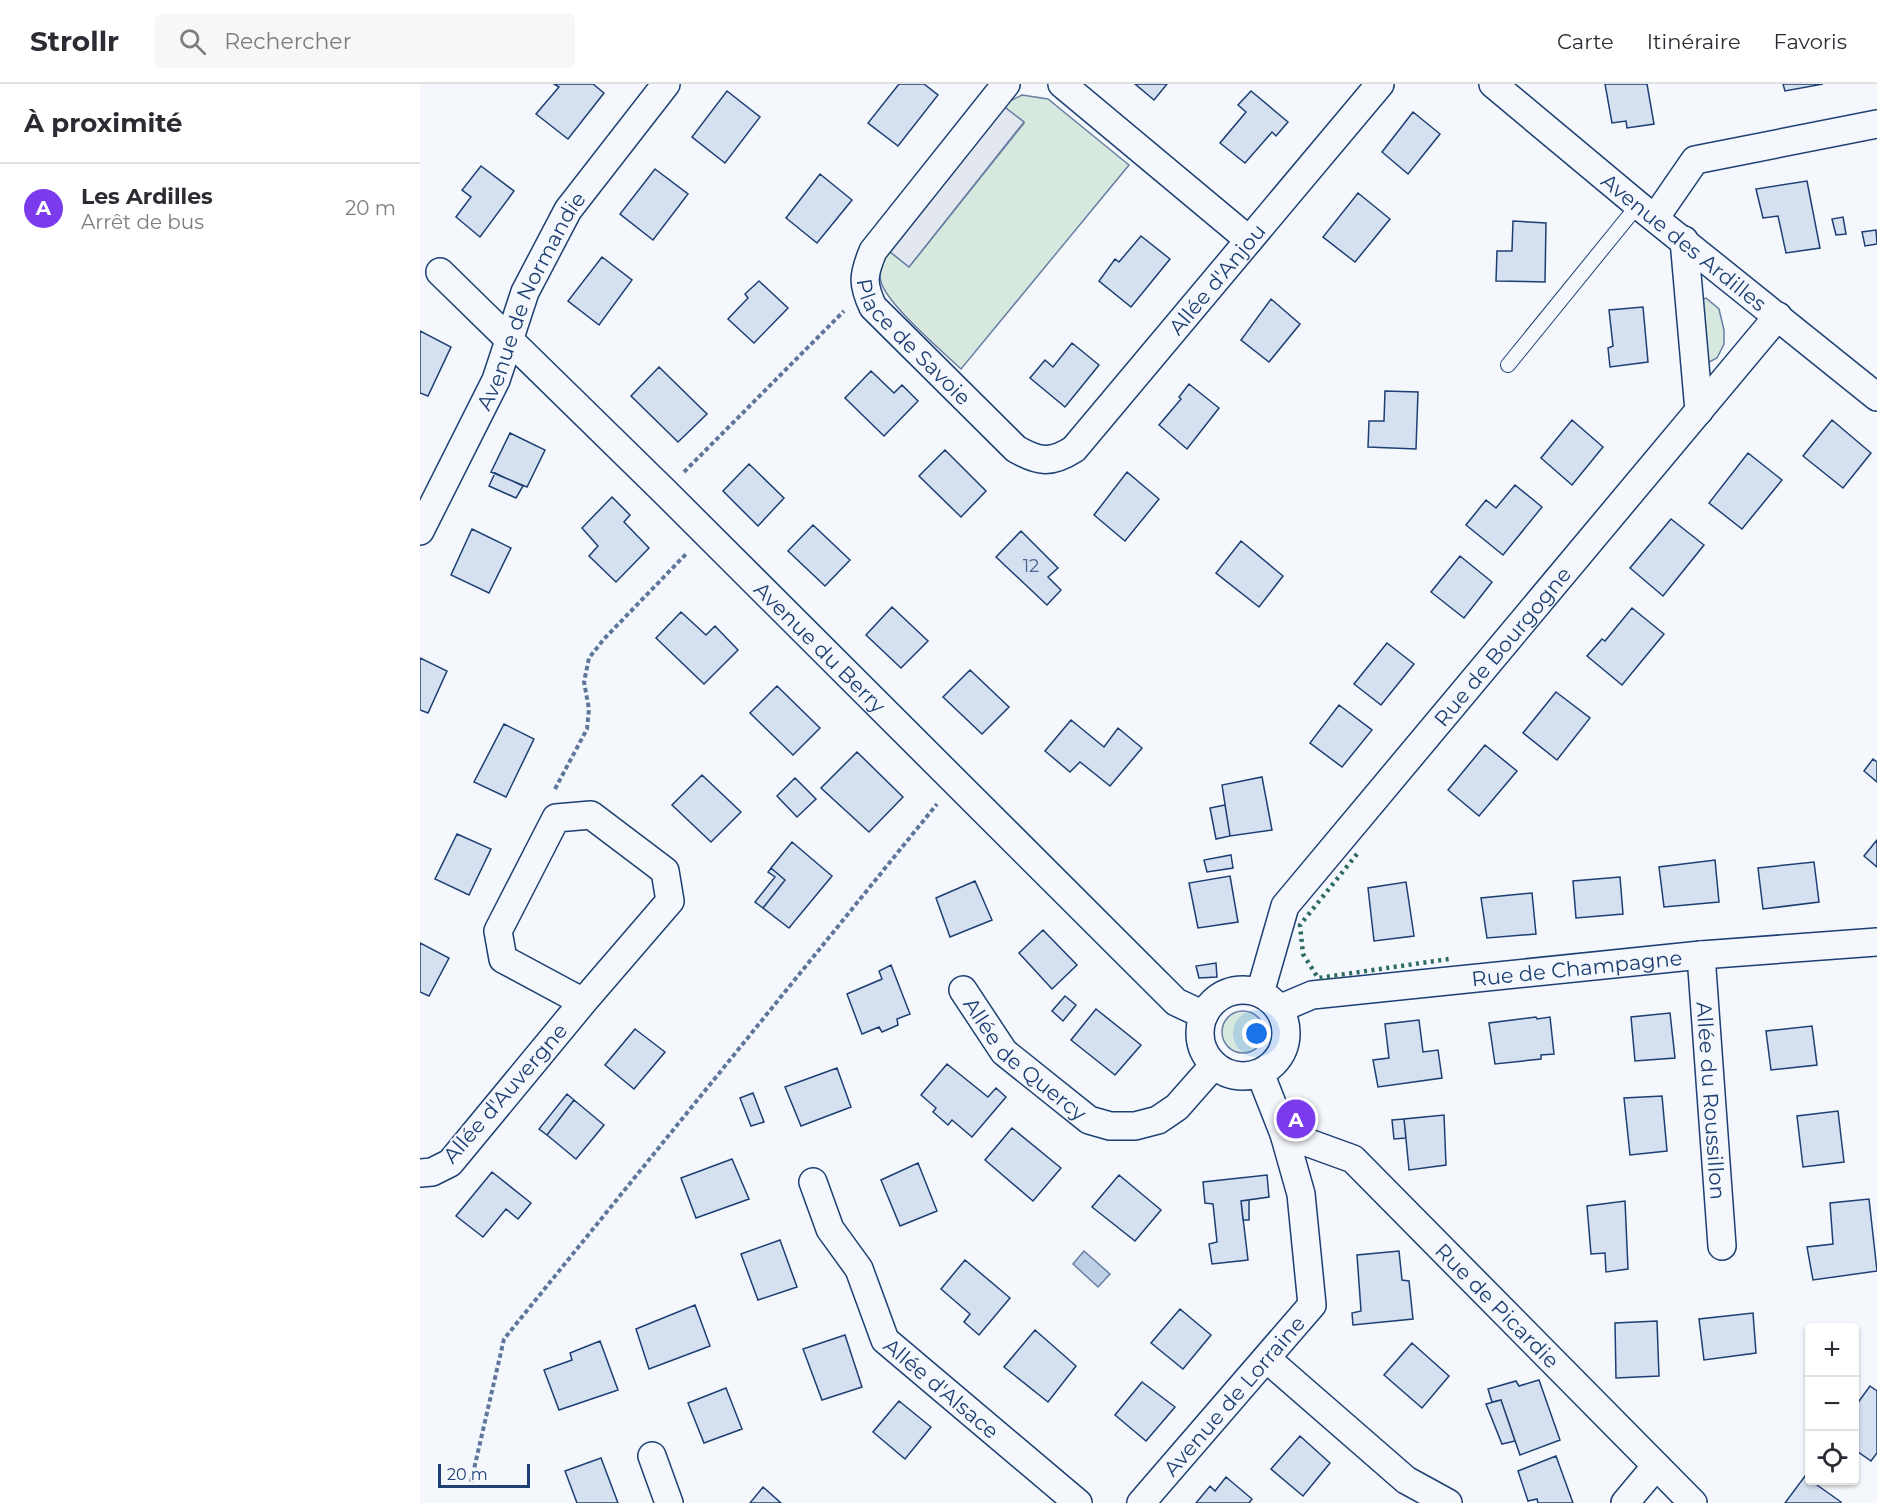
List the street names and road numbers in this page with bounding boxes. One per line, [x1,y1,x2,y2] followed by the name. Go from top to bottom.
[1597,168,1772,316] street label: Avenue des Ardilles
[471,186,590,414] street label: Avenue de Normandie
[1163,218,1270,339] street label: Allée d'Anjou
[852,277,977,410] street label: Place de Savoie
[1428,561,1576,731] street label: Rue de Bourgogne
[749,576,891,718] street label: Avenue du Berry
[1470,945,1683,991] street label: Rue de Champagne
[959,993,1092,1126] street label: Allée de Quercy
[1692,1001,1731,1201] street label: Allée du Roussillon
[438,1018,572,1168] street label: Allée d'Auvergne
[1430,1238,1565,1373] street label: Rue de Picardie
[1158,1310,1310,1481] street label: Avenue de Lorraine
[879,1332,1004,1443] street label: Allée d'Alsace

